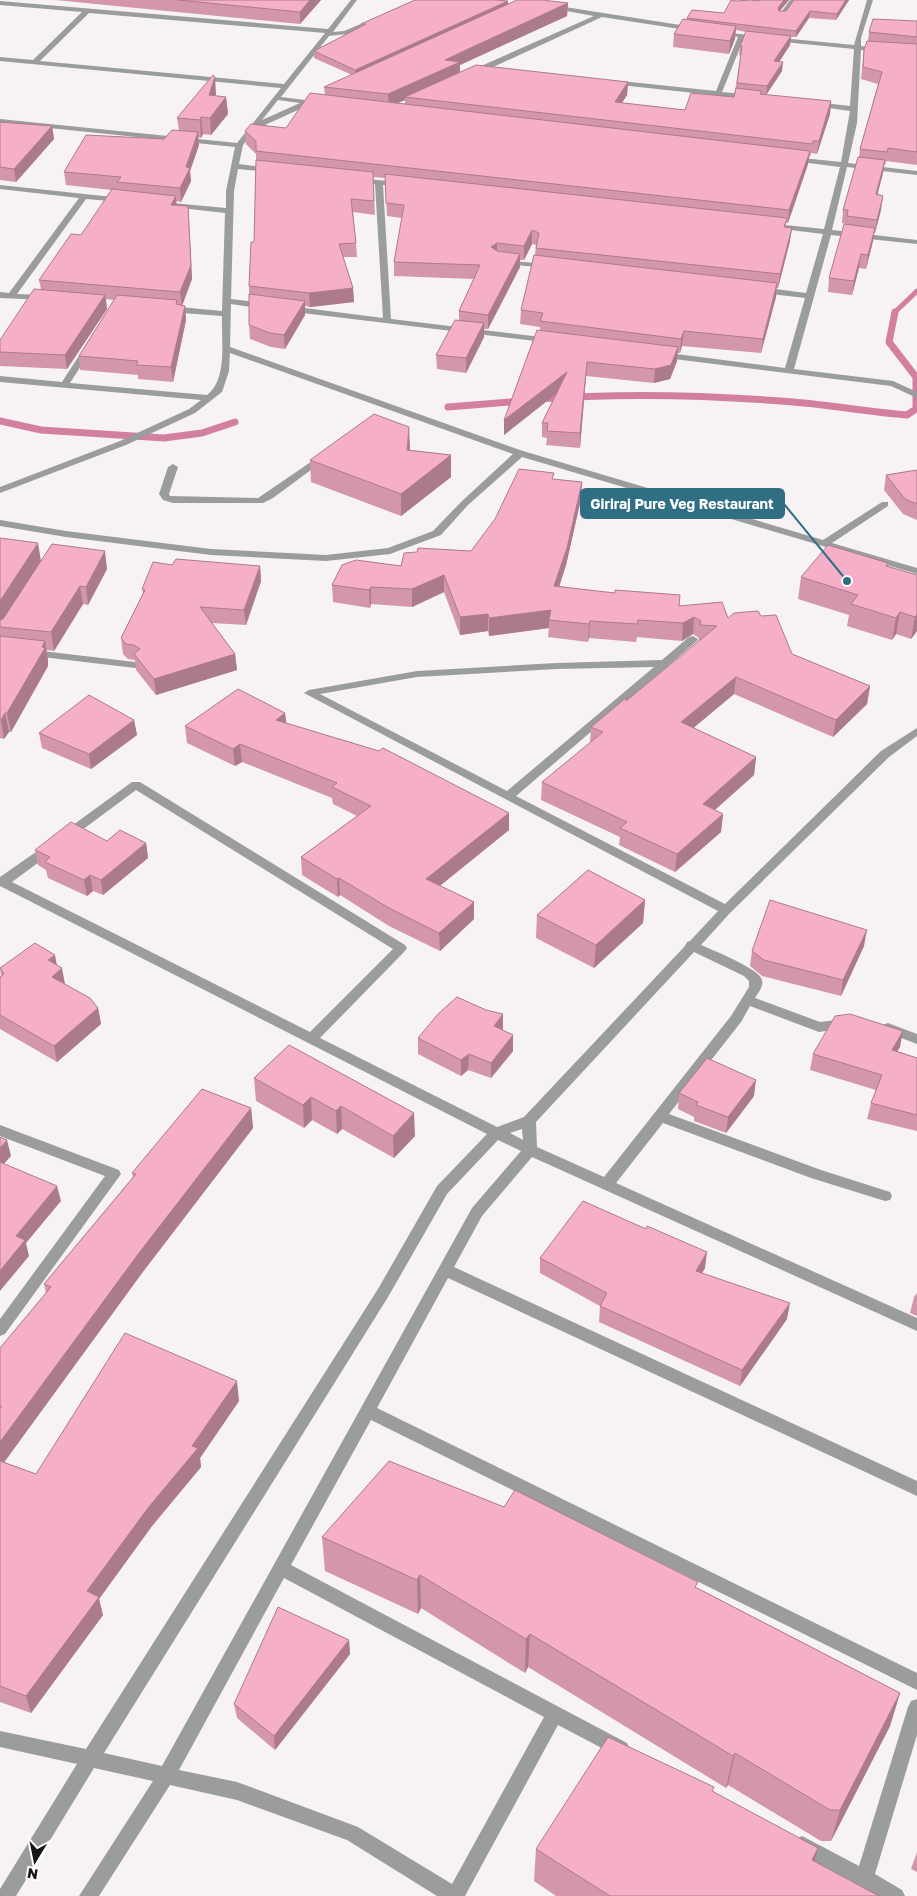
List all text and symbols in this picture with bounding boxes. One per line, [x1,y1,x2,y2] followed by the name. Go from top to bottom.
[581,489,784,518] callout: Giriraj Pure Veg Restaurant
[590,495,774,512] text: Giriraj Pure Veg Restaurant
[10,1836,60,1886] north arrow
[26,1865,39,1884] text: N

